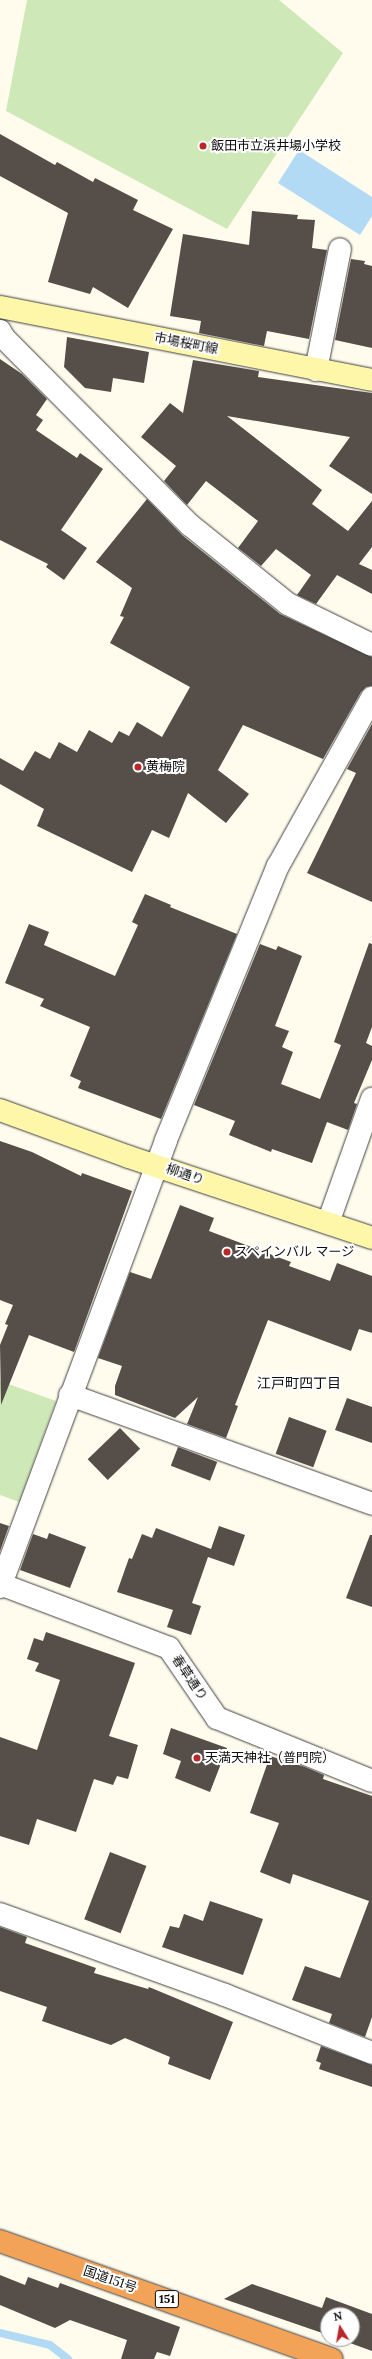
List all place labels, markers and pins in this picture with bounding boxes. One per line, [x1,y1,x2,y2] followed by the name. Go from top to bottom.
[211,138,341,154] place label: 飯田市立浜井場小学校
[198,141,208,151] marker: 飯田市立浜井場小学校
[146,759,185,775] place label: 黄梅院
[133,762,143,772] marker: 黄梅院
[235,1244,355,1260] place label: スペインバル マージ
[222,1247,232,1257] marker: スペインバル マージ
[205,1750,335,1766] place label: 天満天神社（普門院）
[192,1753,202,1763] marker: 天満天神社（普門院）

